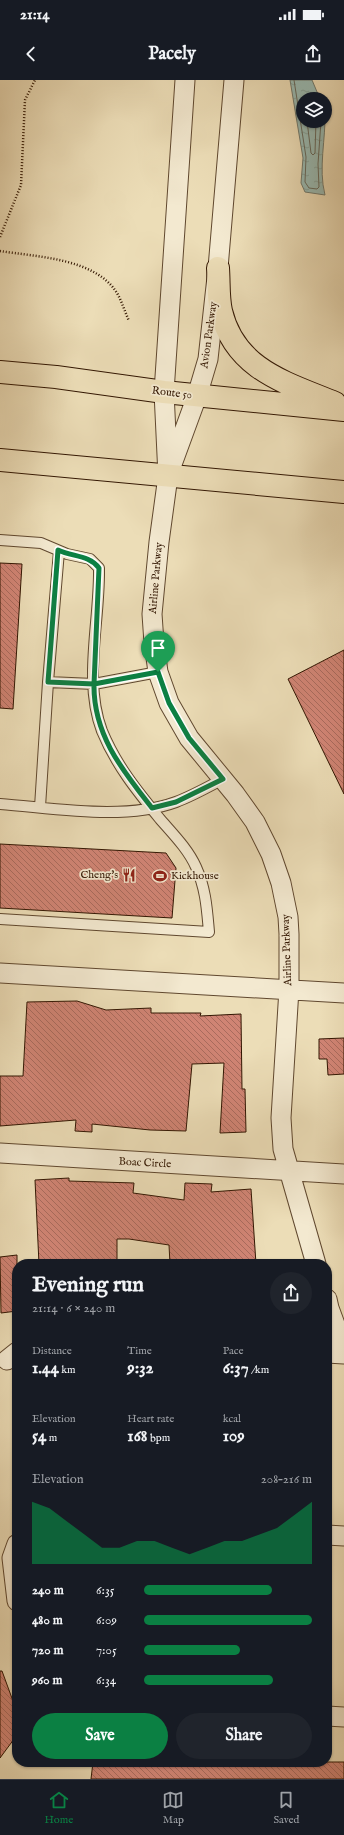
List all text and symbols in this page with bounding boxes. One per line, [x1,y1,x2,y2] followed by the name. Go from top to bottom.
[20,5,50,24] text: 21:14
[20,43,42,65] icon: back
[148,43,196,66] text: Pacely
[302,43,324,65] icon: share
[296,92,332,128] map controls
[296,92,332,128] button: layers
[197,300,221,370] street label: Avion Parkway
[151,384,193,402] street label: Route 50
[146,541,166,615] street label: Airline Parkway
[141,631,175,672] pin
[147,637,169,659] icon: arrive
[121,867,137,883] restaurant icon: Cheng's
[80,868,118,882] place label: Cheng's
[152,868,168,884] sports icon: Kickhouse
[171,869,219,883] place label: Kickhouse
[279,913,295,987] street label: Airline Parkway
[118,1155,172,1171] street label: Boac Circle
[32,1271,144,1299] text: Evening run
[270,1272,312,1314] button: share
[32,1300,115,1317] text: 21:14 · 6 × 240 m
[32,1344,72,1358] text: Distance
[127,1344,152,1358] text: Time
[223,1344,243,1358] text: Pace
[32,1358,59,1379] text: 1.44
[127,1358,154,1379] text: 9:32
[223,1358,249,1379] text: 6:37
[59,1363,76,1377] text: km
[249,1363,269,1377] text: /km
[32,1412,76,1426] text: Elevation
[127,1412,174,1426] text: Heart rate
[223,1412,241,1426] text: kcal
[32,1426,46,1447] text: 54
[127,1426,148,1447] text: 168
[223,1426,245,1447] text: 109
[46,1431,57,1445] text: m
[148,1431,170,1445] text: bpm
[32,1471,84,1488] text: Elevation
[261,1471,312,1488] text: 208–216 m
[32,1582,64,1599] text: 240 m
[96,1582,114,1599] text: 6:35
[32,1612,63,1629] text: 480 m
[96,1612,117,1629] text: 6:09
[32,1642,63,1659] text: 720 m
[96,1642,117,1659] text: 7:05
[32,1672,62,1689] text: 960 m
[96,1672,116,1689] text: 6:34
[32,1713,168,1759] button: Save
[176,1713,312,1759] button: Share
[45,1789,73,1827] tab: Home
[162,1789,184,1827] tab: Map
[273,1789,299,1827] tab: Saved

